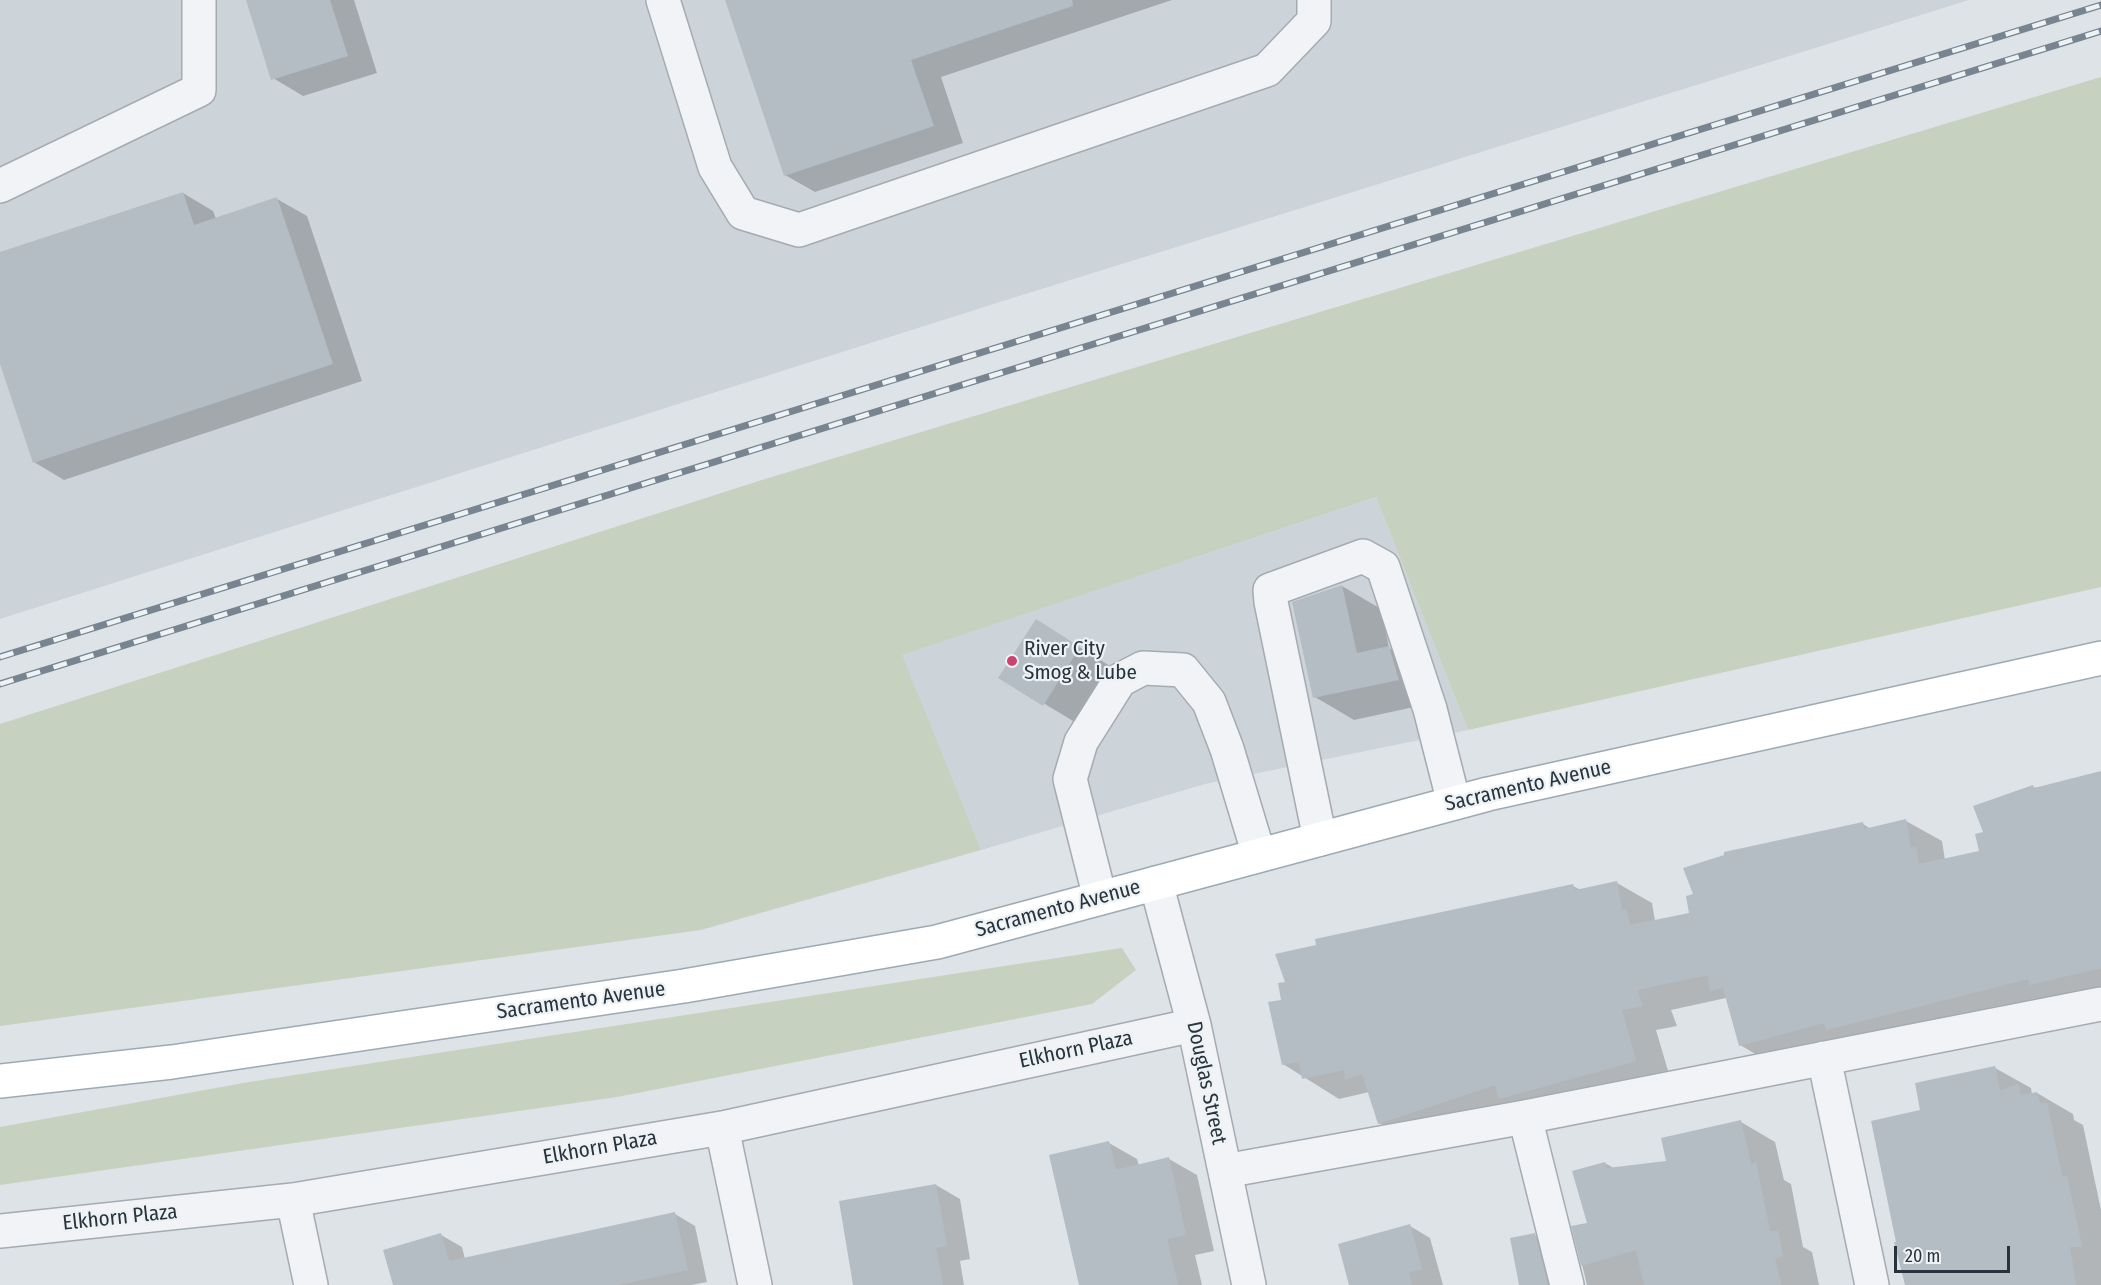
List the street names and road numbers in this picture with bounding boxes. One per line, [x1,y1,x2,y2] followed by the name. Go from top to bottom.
[1442,755,1614,817] street label: Sacramento Avenue
[973,875,1143,943] street label: Sacramento Avenue
[495,977,667,1025] street label: Sacramento Avenue
[1181,1019,1231,1147] street label: Douglas Street
[1017,1026,1135,1074] street label: Elkhorn Plaza
[541,1126,659,1170] street label: Elkhorn Plaza
[61,1199,179,1237] street label: Elkhorn Plaza

